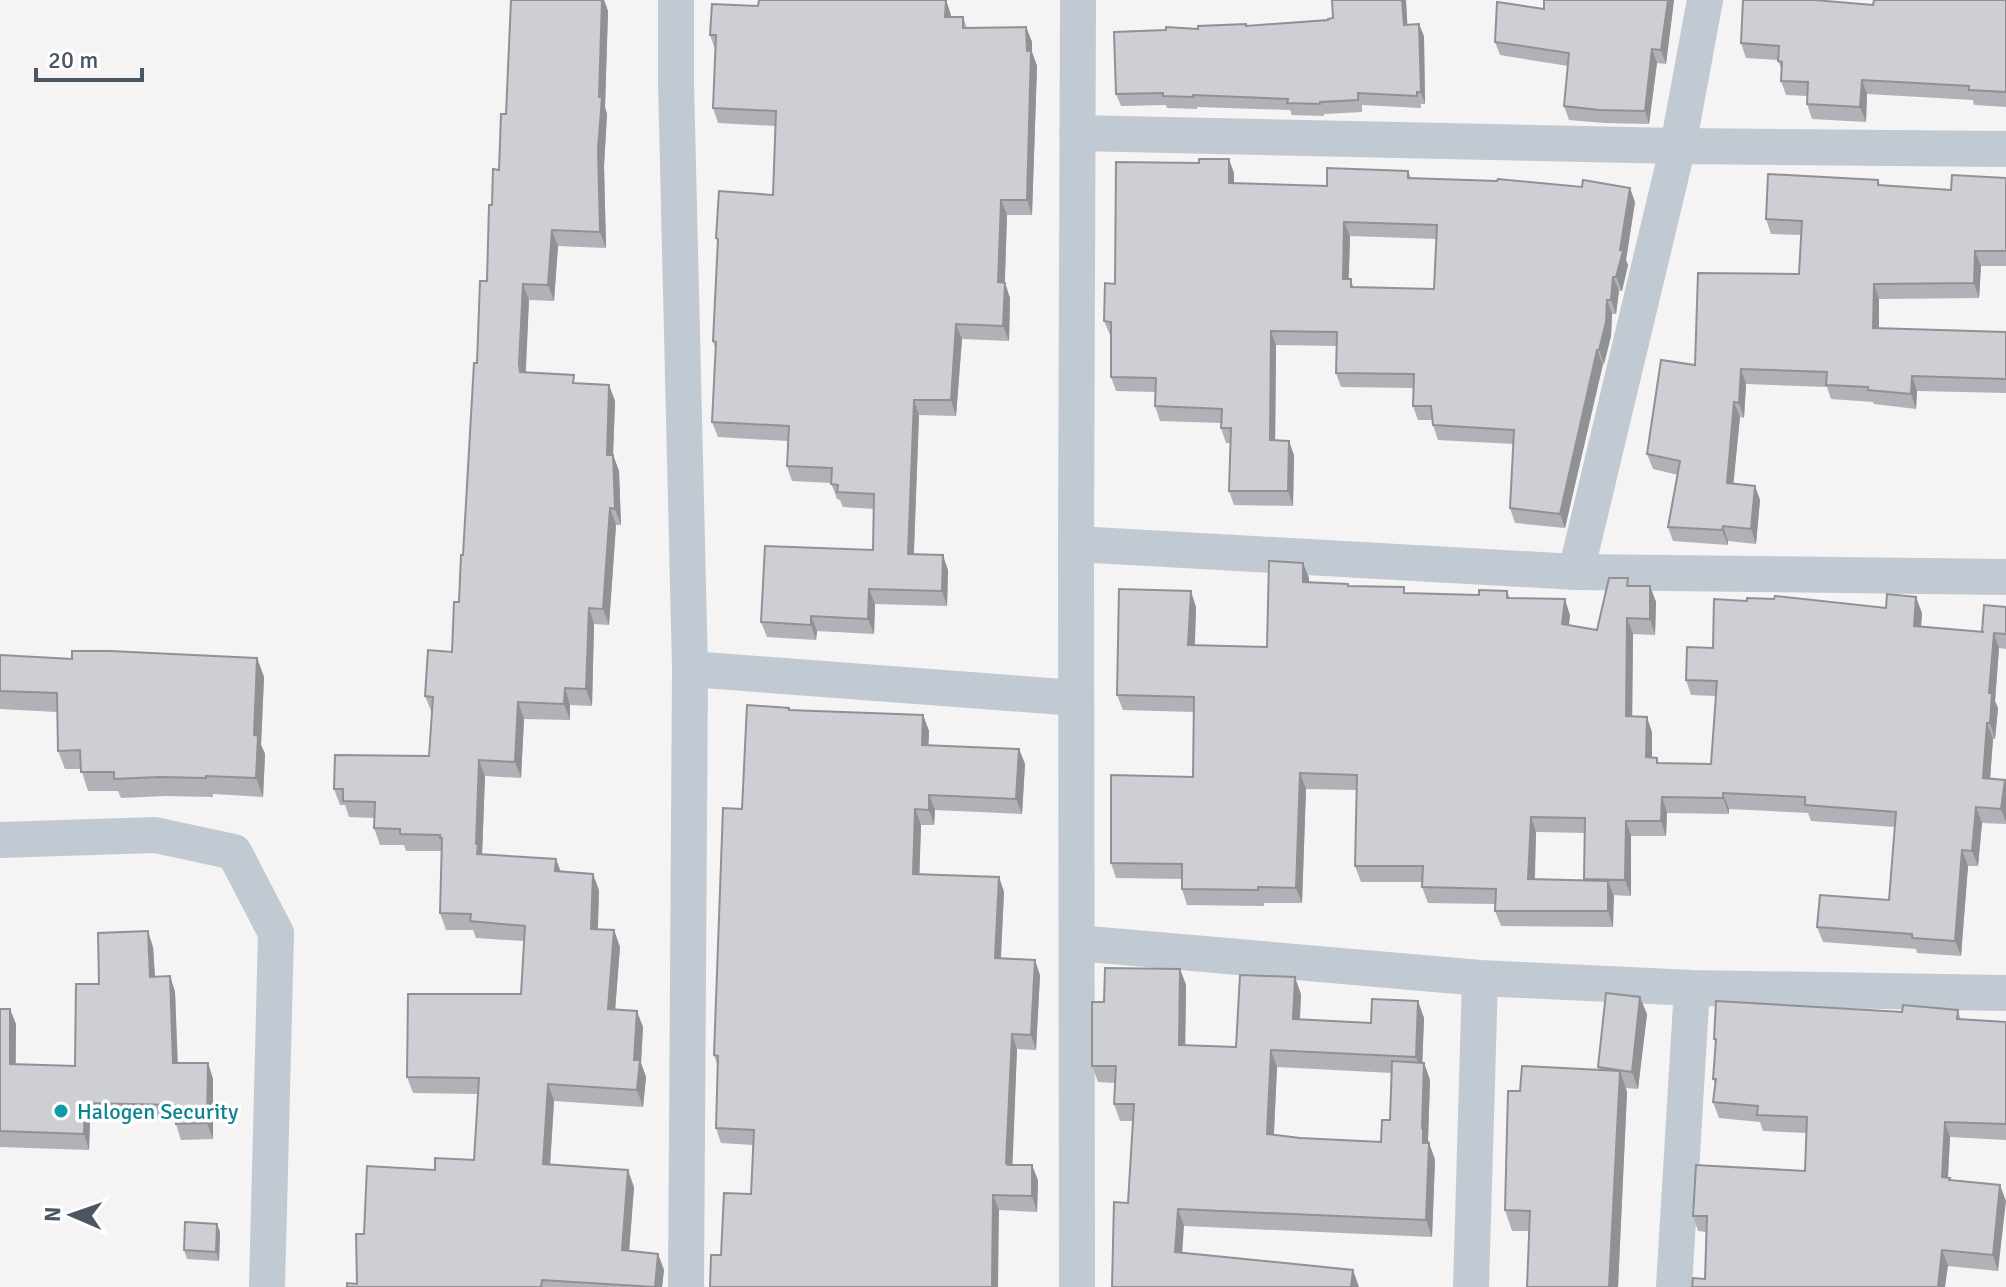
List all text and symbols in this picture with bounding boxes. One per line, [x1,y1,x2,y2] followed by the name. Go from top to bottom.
[36,32,142,82] scale bar
[48,45,98,75] text: 20 m
[77,1098,239,1125] place label: Halogen Security
[52,1102,70,1120] marker: Halogen Security
[32,1175,112,1255] north arrow
[39,1206,66,1222] text: N

